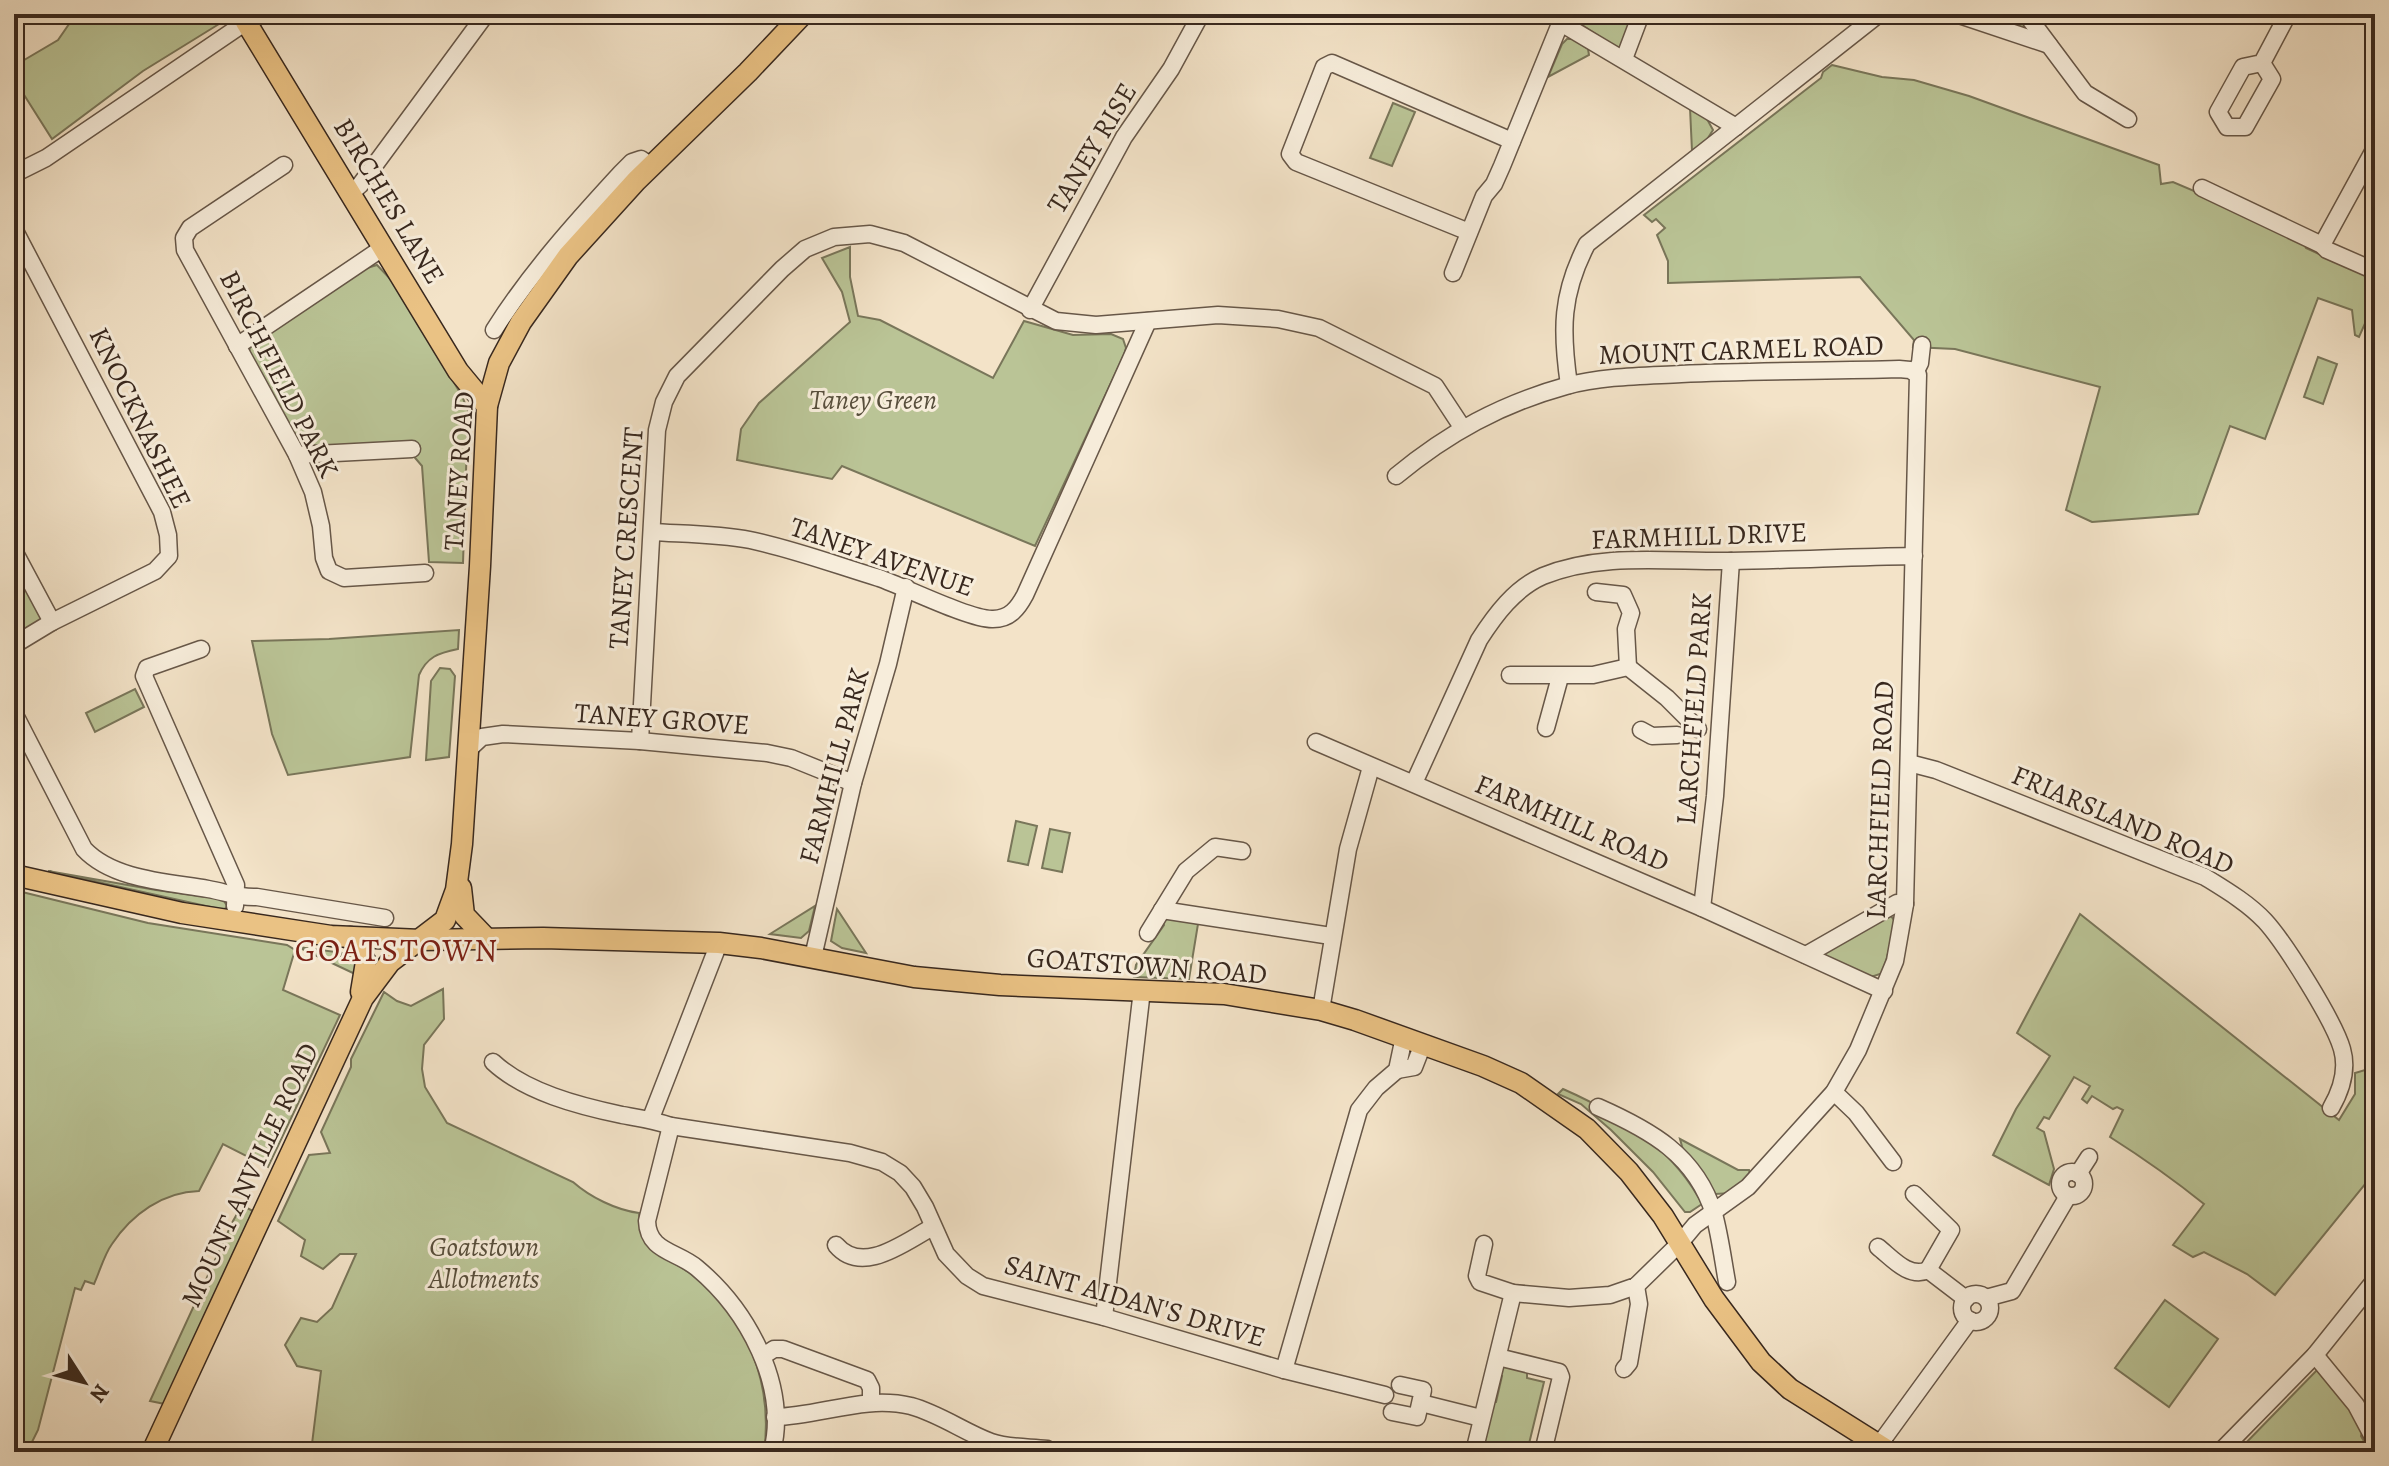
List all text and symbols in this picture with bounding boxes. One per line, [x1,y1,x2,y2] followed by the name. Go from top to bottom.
[1038,76,1146,220] street label: TANEY RISE
[325,111,453,291] street label: BIRCHES LANE
[210,264,348,485] street label: BIRCHFIELD PARK
[80,321,200,515] street label: KNOCKNASHEE
[1598,326,1884,374] street label: MOUNT CARMEL ROAD
[809,381,937,419] park label: Taney Green
[434,390,484,552] street label: TANEY ROAD
[599,426,653,650] street label: TANEY CRESCENT
[785,508,979,606] street label: TANEY AVENUE
[1590,513,1808,559] street label: FARMHILL DRIVE
[1667,591,1721,826] street label: LARCHFIELD PARK
[790,663,879,868] street label: FARMHILL PARK
[1857,680,1903,920] street label: LARCHFIELD ROAD
[573,694,751,744] street label: TANEY GROVE
[2006,756,2240,884] street label: FRIARSLAND ROAD
[1469,765,1675,881] street label: FARMHILL ROAD
[295,928,499,972] district label: GOATSTOWN
[1026,939,1268,993] street label: GOATSTOWN ROAD
[172,1037,328,1313] street label: MOUNT ANVILLE ROAD
[427,1228,540,1298] park label: Goatstown Allotments
[1000,1246,1270,1356] street label: SAINT AIDAN'S DRIVE
[44,1342,124,1422] north arrow
[83,1378,116,1408] text: N

